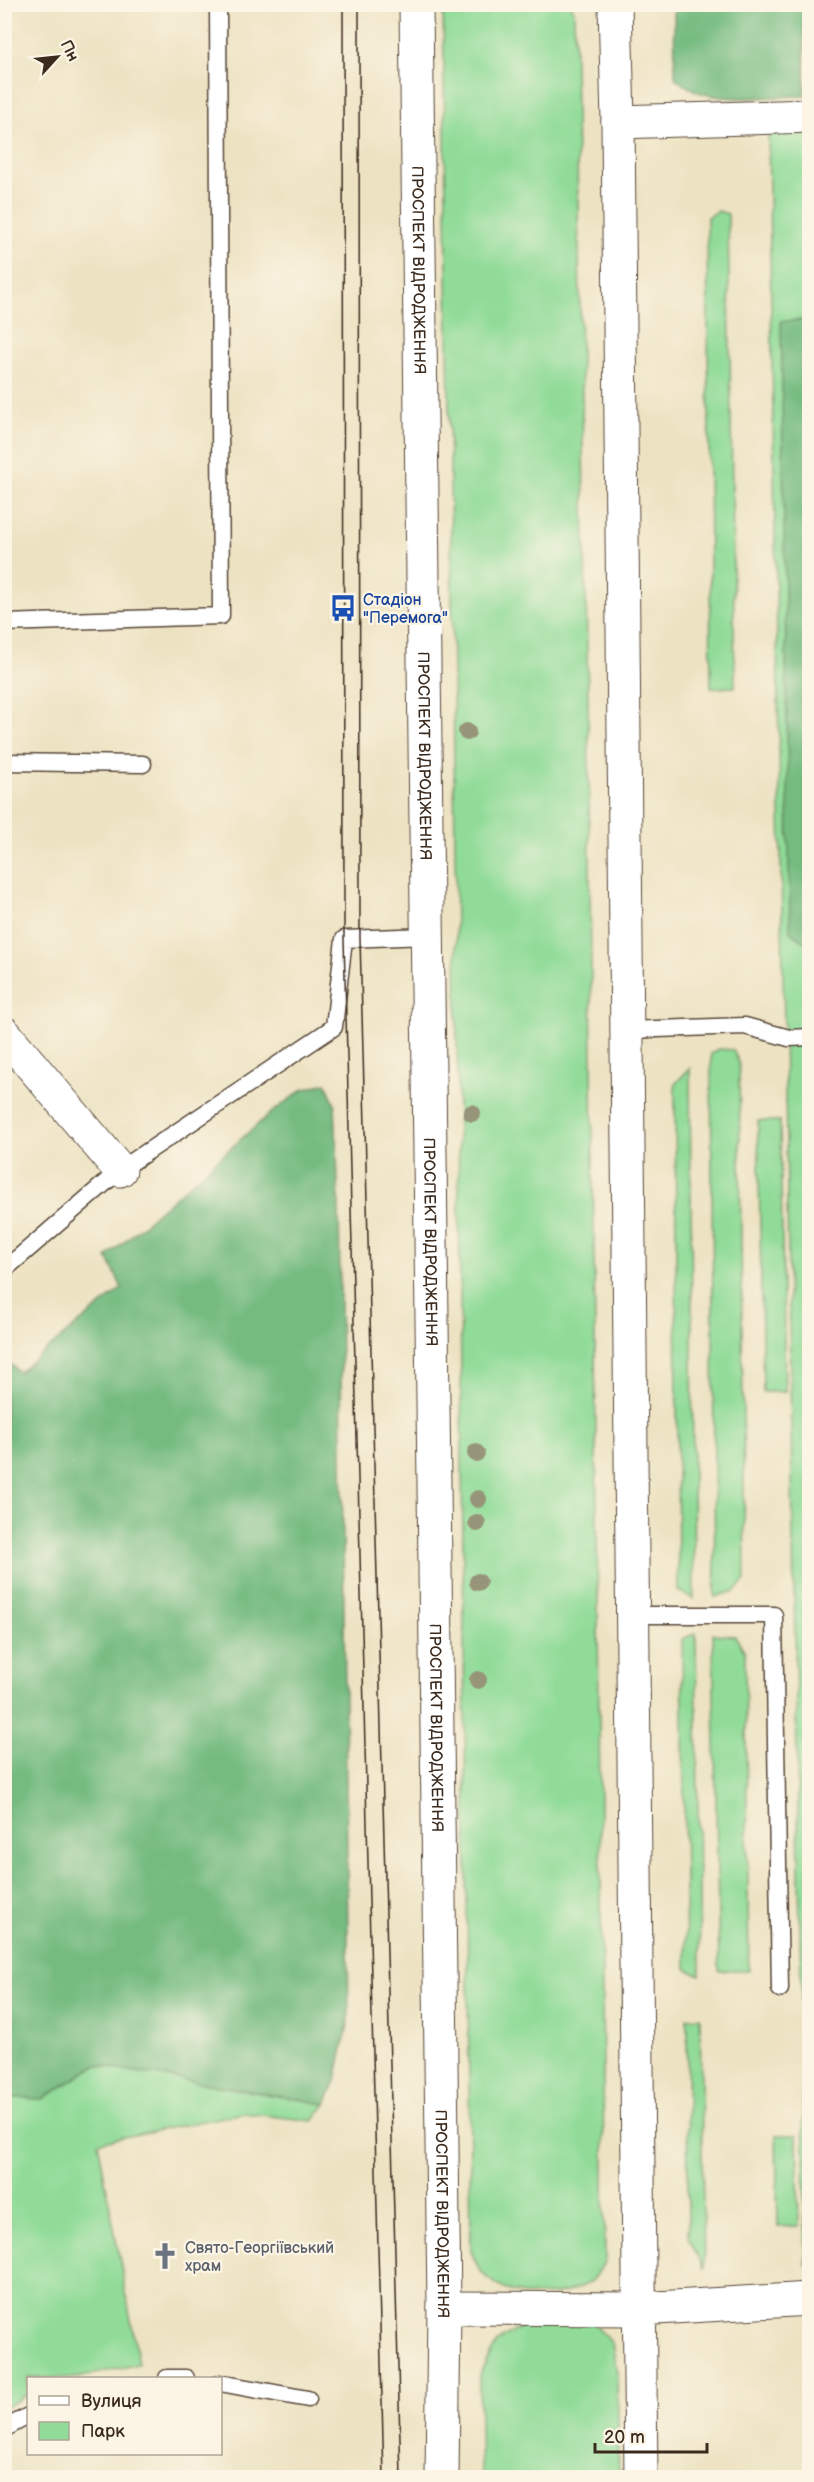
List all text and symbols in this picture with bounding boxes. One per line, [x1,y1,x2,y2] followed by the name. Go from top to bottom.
[27,27,87,87] north arrow
[56,37,82,65] text: Пн
[407,165,429,375] street label: ПРОСПЕКТ ВІДРОДЖЕННЯ
[363,591,448,628] place label: Стадіон "Перемога"
[328,593,358,623] bus stop icon: Стадіон "Перемога"
[413,651,434,860] street label: ПРОСПЕКТ ВІДРОДЖЕННЯ
[419,1137,440,1346] street label: ПРОСПЕКТ ВІДРОДЖЕННЯ
[425,1623,446,1832] street label: ПРОСПЕКТ ВІДРОДЖЕННЯ
[431,2109,452,2318] street label: ПРОСПЕКТ ВІДРОДЖЕННЯ
[185,2239,334,2276] place label: Свято-Георгіївський храм
[150,2241,180,2271] church icon: Свято-Георгіївський храм
[27,2377,222,2455] legend
[81,2391,142,2412] text: Вулиця
[595,2416,708,2454] scale bar
[81,2421,125,2442] text: Парк
[604,2427,645,2448] text: 20 m

